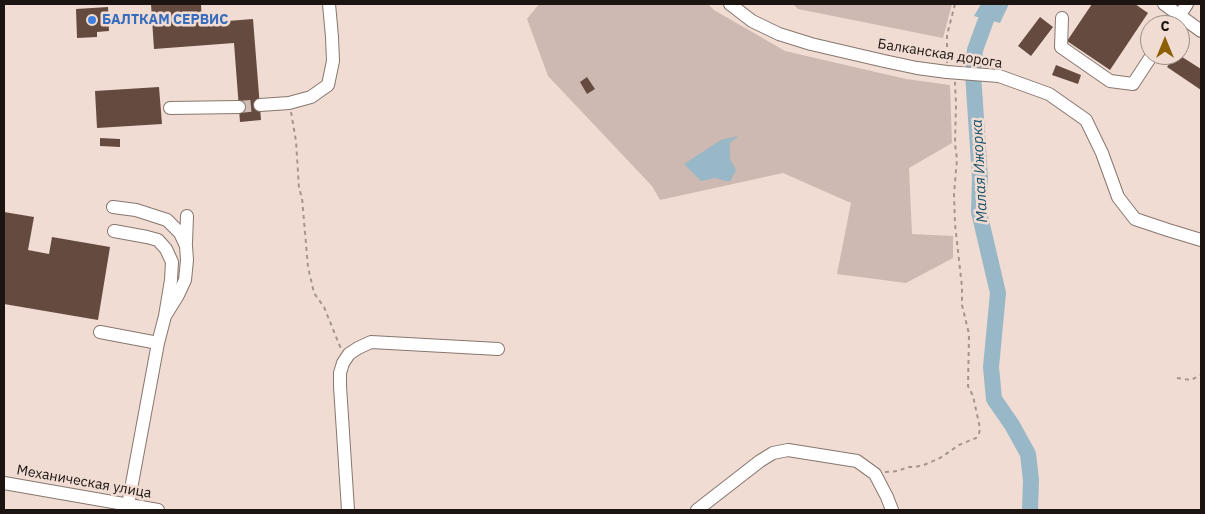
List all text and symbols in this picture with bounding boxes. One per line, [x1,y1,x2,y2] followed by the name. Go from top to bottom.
[102,12,228,28] place label: БАЛТКАМ СЕРВИС
[86,14,98,26] marker: БАЛТКАМ СЕРВИС
[1140,15,1190,65] north arrow
[1160,17,1170,35] text: С
[876,36,1004,72] street label: Балканская дорога
[968,119,992,223] water label: Малая Ижорка
[15,462,153,502] street label: Механическая улица

